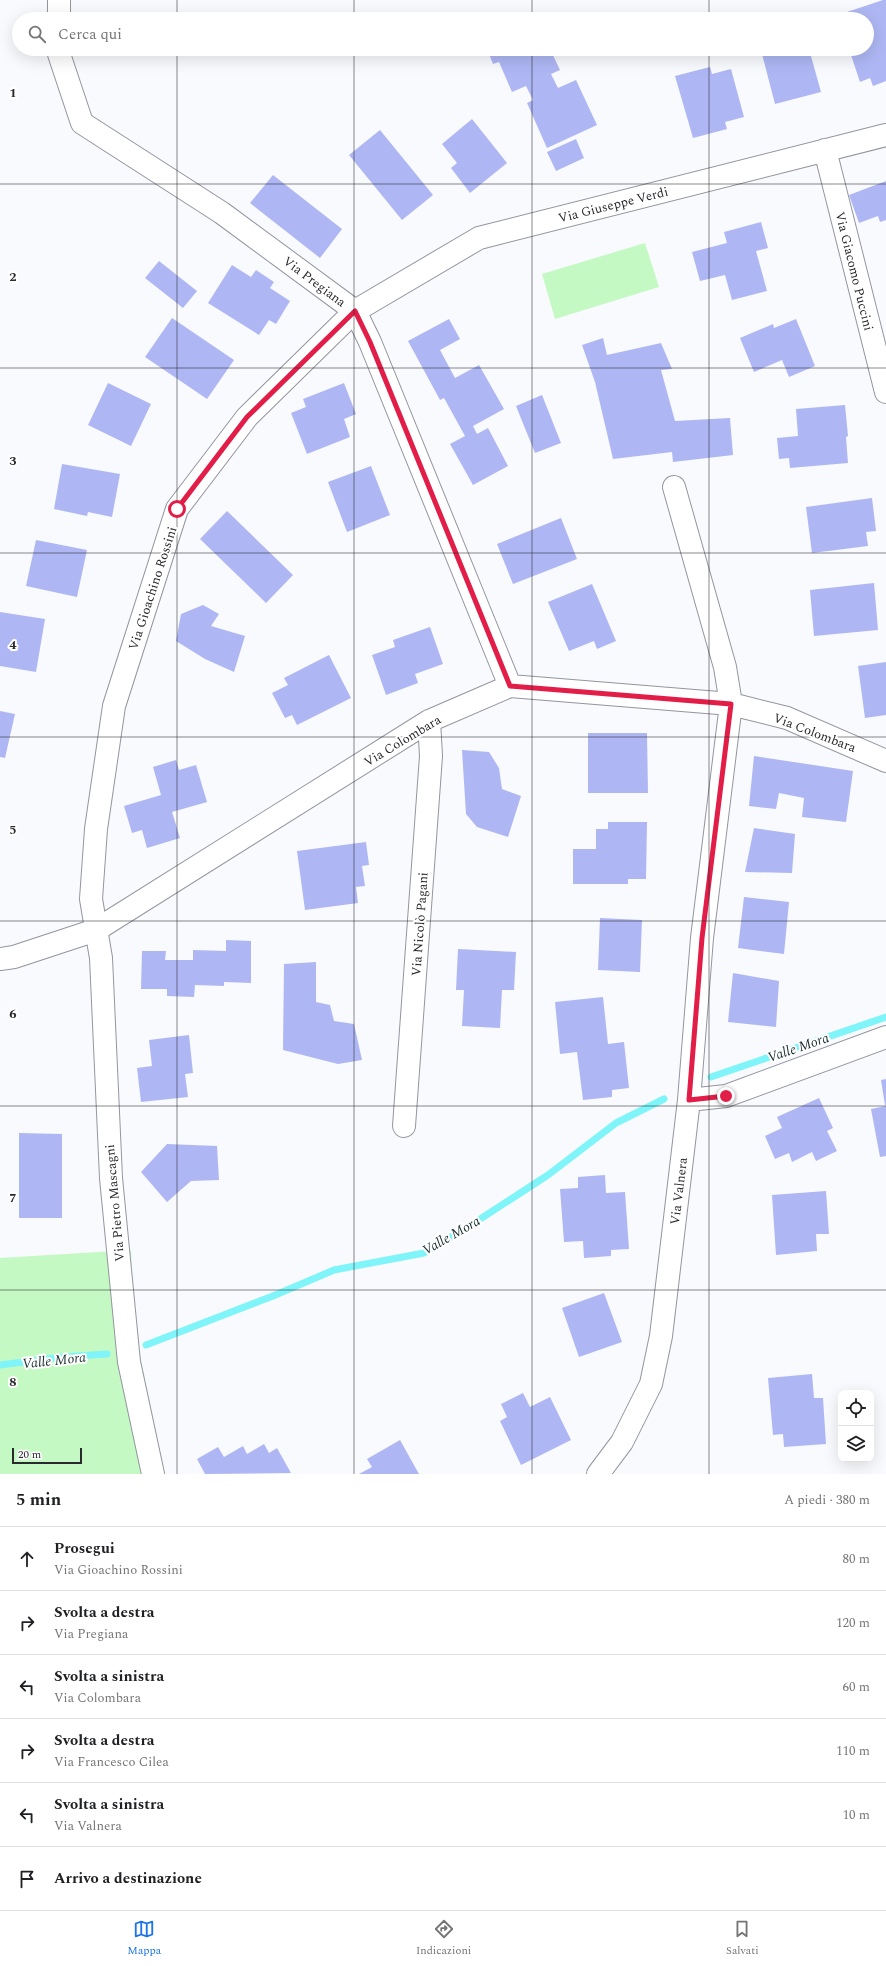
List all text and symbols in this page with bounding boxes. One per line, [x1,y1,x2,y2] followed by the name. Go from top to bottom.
[12,12,874,56] search box
[26,23,48,45] icon: search
[58,23,122,46] text: Cerca qui
[9,83,17,103] text: 1
[556,182,670,228] street label: Via Giuseppe Verdi
[830,210,879,333] street label: Via Giacomo Puccini
[279,251,351,313] street label: Via Pregiana
[9,267,17,287] text: 2
[9,451,17,471] text: 3
[168,500,186,518] route start
[124,524,182,653] street label: Via Gioachino Rossini
[9,635,17,655] text: 4
[770,708,859,758] street label: Via Colombara
[360,710,445,772] street label: Via Colombara
[9,820,17,840] text: 5
[406,871,434,977] street label: Via Nicolò Pagani
[9,1004,17,1024] text: 6
[765,1027,832,1068] water label: Valle Mora
[717,1087,735,1105] route end
[100,1143,130,1262] street label: Via Pietro Mascagni
[665,1156,693,1226] street label: Via Valnera
[9,1188,17,1208] text: 7
[418,1210,484,1261] water label: Valle Mora
[21,1347,87,1374] water label: Valle Mora
[9,1372,17,1392] text: 8
[838,1390,874,1462] map controls
[838,1390,874,1426] button: locate
[838,1426,874,1462] button: layers
[12,1446,82,1465] scale bar
[18,1446,41,1463] text: 20 m
[16,1487,61,1513] text: 5 min
[784,1490,870,1510] text: A piedi · 380 m
[54,1537,115,1560] text: Prosegui
[16,1548,38,1570] icon: ahead
[843,1549,870,1569] text: 80 m
[54,1560,183,1580] text: Via Gioachino Rossini
[54,1601,155,1624] text: Svolta a destra
[16,1612,38,1634] icon: right
[836,1613,870,1633] text: 120 m
[54,1624,128,1644] text: Via Pregiana
[54,1665,164,1688] text: Svolta a sinistra
[16,1676,38,1698] icon: left
[843,1677,870,1697] text: 60 m
[54,1688,141,1708] text: Via Colombara
[54,1729,155,1752] text: Svolta a destra
[16,1740,38,1762] icon: right
[836,1741,870,1761] text: 110 m
[54,1752,169,1772] text: Via Francesco Cilea
[54,1793,164,1816] text: Svolta a sinistra
[16,1804,38,1826] icon: left
[843,1805,870,1825] text: 10 m
[54,1816,122,1836] text: Via Valnera
[54,1867,202,1890] text: Arrivo a destinazione
[16,1868,38,1890] icon: arrive
[127,1918,161,1959] tab: Mappa
[416,1918,471,1959] tab: Indicazioni
[726,1918,759,1959] tab: Salvati

